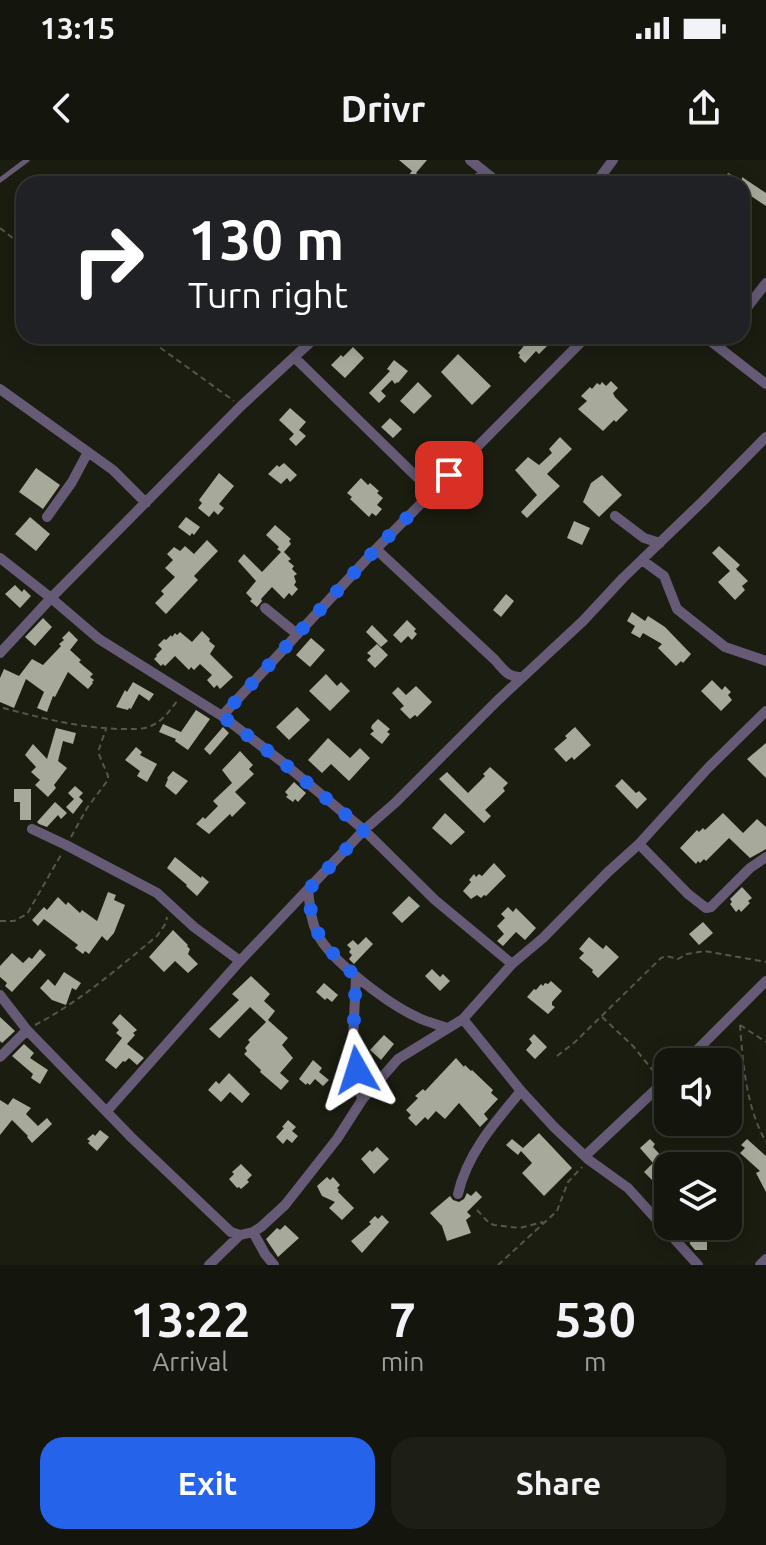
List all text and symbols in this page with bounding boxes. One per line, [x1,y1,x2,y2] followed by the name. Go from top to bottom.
[40,11,115,45] text: 13:15
[40,86,84,130] icon: back
[682,86,726,130] icon: share
[341,88,425,129] text: Drivr
[56,208,160,312] icon: right
[188,208,344,271] text: 130 m
[188,274,348,315] text: Turn right
[415,441,483,509] pin
[427,453,471,497] icon: arrive
[315,1028,399,1112] position arrow
[654,1048,742,1240] map controls
[654,1048,742,1136] button: sound
[654,1152,742,1240] button: layers
[130,1292,250,1346] text: 13:22
[389,1292,416,1346] text: 7
[555,1292,636,1346] text: 530
[152,1347,228,1376] text: Arrival
[381,1347,424,1376] text: min
[584,1347,606,1376] text: m
[40,1437,375,1529] button: Exit
[391,1437,726,1529] button: Share

